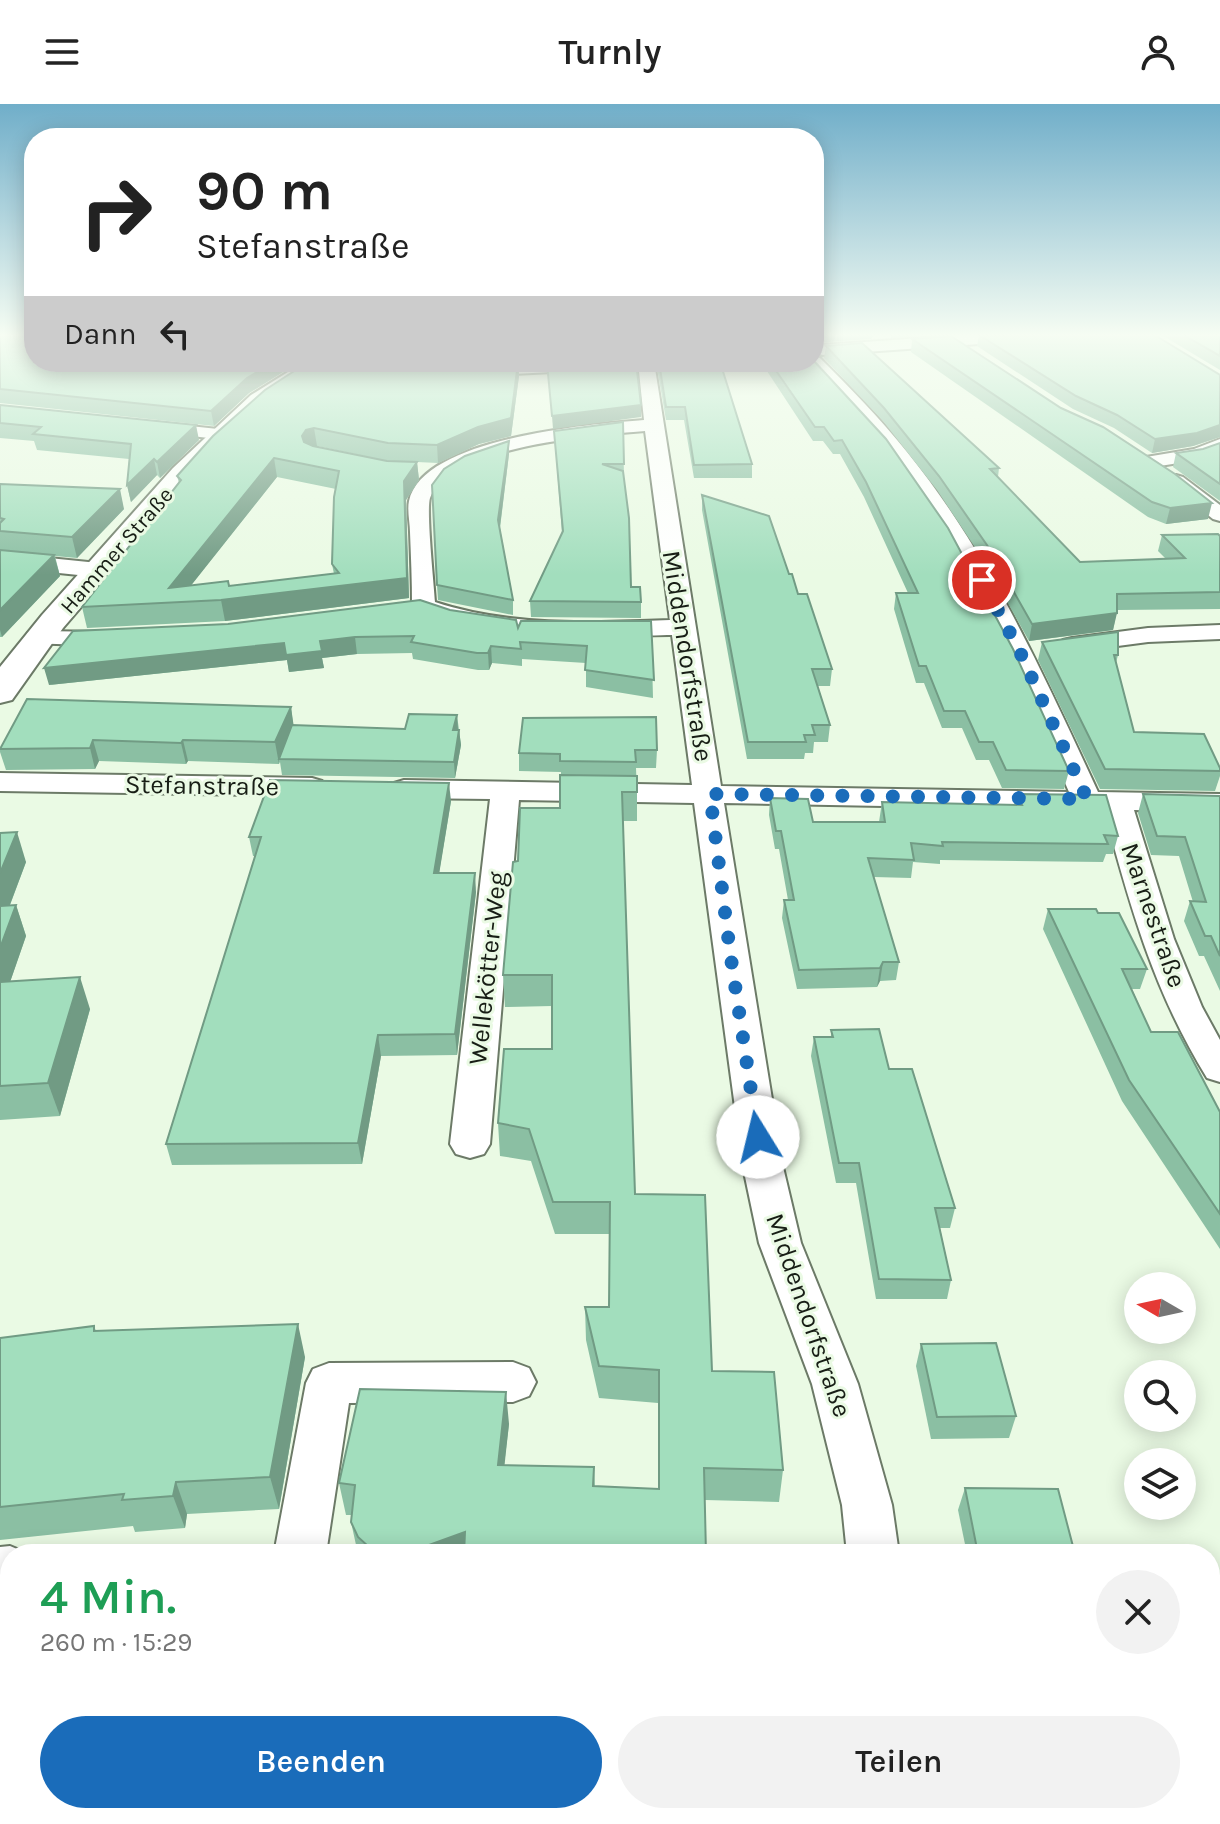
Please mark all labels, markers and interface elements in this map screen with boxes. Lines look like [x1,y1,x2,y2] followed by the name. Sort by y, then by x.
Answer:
[40,30,84,74] icon: menu
[1136,30,1180,74] icon: person
[559,31,661,73] text: Turnly
[196,158,333,223] text: 90 m
[64,160,168,264] icon: right
[196,225,410,267] text: Stefanstraße
[153,312,197,356] icon: left
[64,316,137,352] text: Dann
[55,482,179,619] street label: Hammer Straße
[948,546,1016,614] pin
[656,548,720,764] street label: Middendorfstraße
[960,558,1004,602] icon: arrive
[125,769,279,802] street label: Stefanstraße
[1114,839,1193,992] street label: Marnestraße
[462,869,513,1066] street label: Wellekötter-Weg
[716,1095,800,1179] position arrow
[759,1209,858,1421] street label: Middendorfstraße
[1124,1272,1196,1344] north arrow
[1124,1272,1196,1520] map controls
[1124,1360,1196,1432] button: search
[1124,1448,1196,1520] button: layers
[40,1569,176,1625] text: 4 Min.
[1096,1570,1180,1654] button: close
[40,1627,192,1658] text: 260 m · 15:29
[40,1716,602,1808] button: Beenden
[618,1716,1180,1808] button: Teilen

